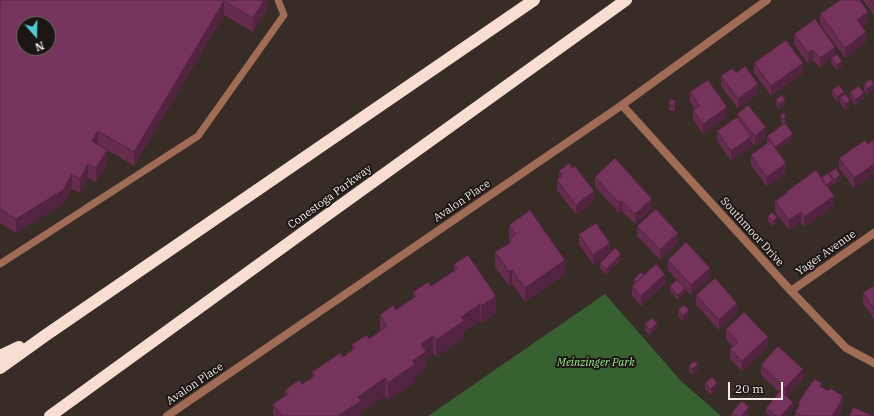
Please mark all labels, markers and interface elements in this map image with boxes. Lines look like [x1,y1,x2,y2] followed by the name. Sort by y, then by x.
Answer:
[16,16,56,56] north arrow
[33,38,46,54] text: N
[286,162,374,232] street label: Conestoga Parkway
[431,177,493,225] street label: Avalon Place
[718,195,786,269] street label: Southmoor Drive
[794,228,858,278] street label: Yager Avenue
[557,356,635,370] park label: Meinzinger Park
[164,360,226,408] street label: Avalon Place
[730,374,785,400] scale bar
[735,381,764,396] text: 20 m

